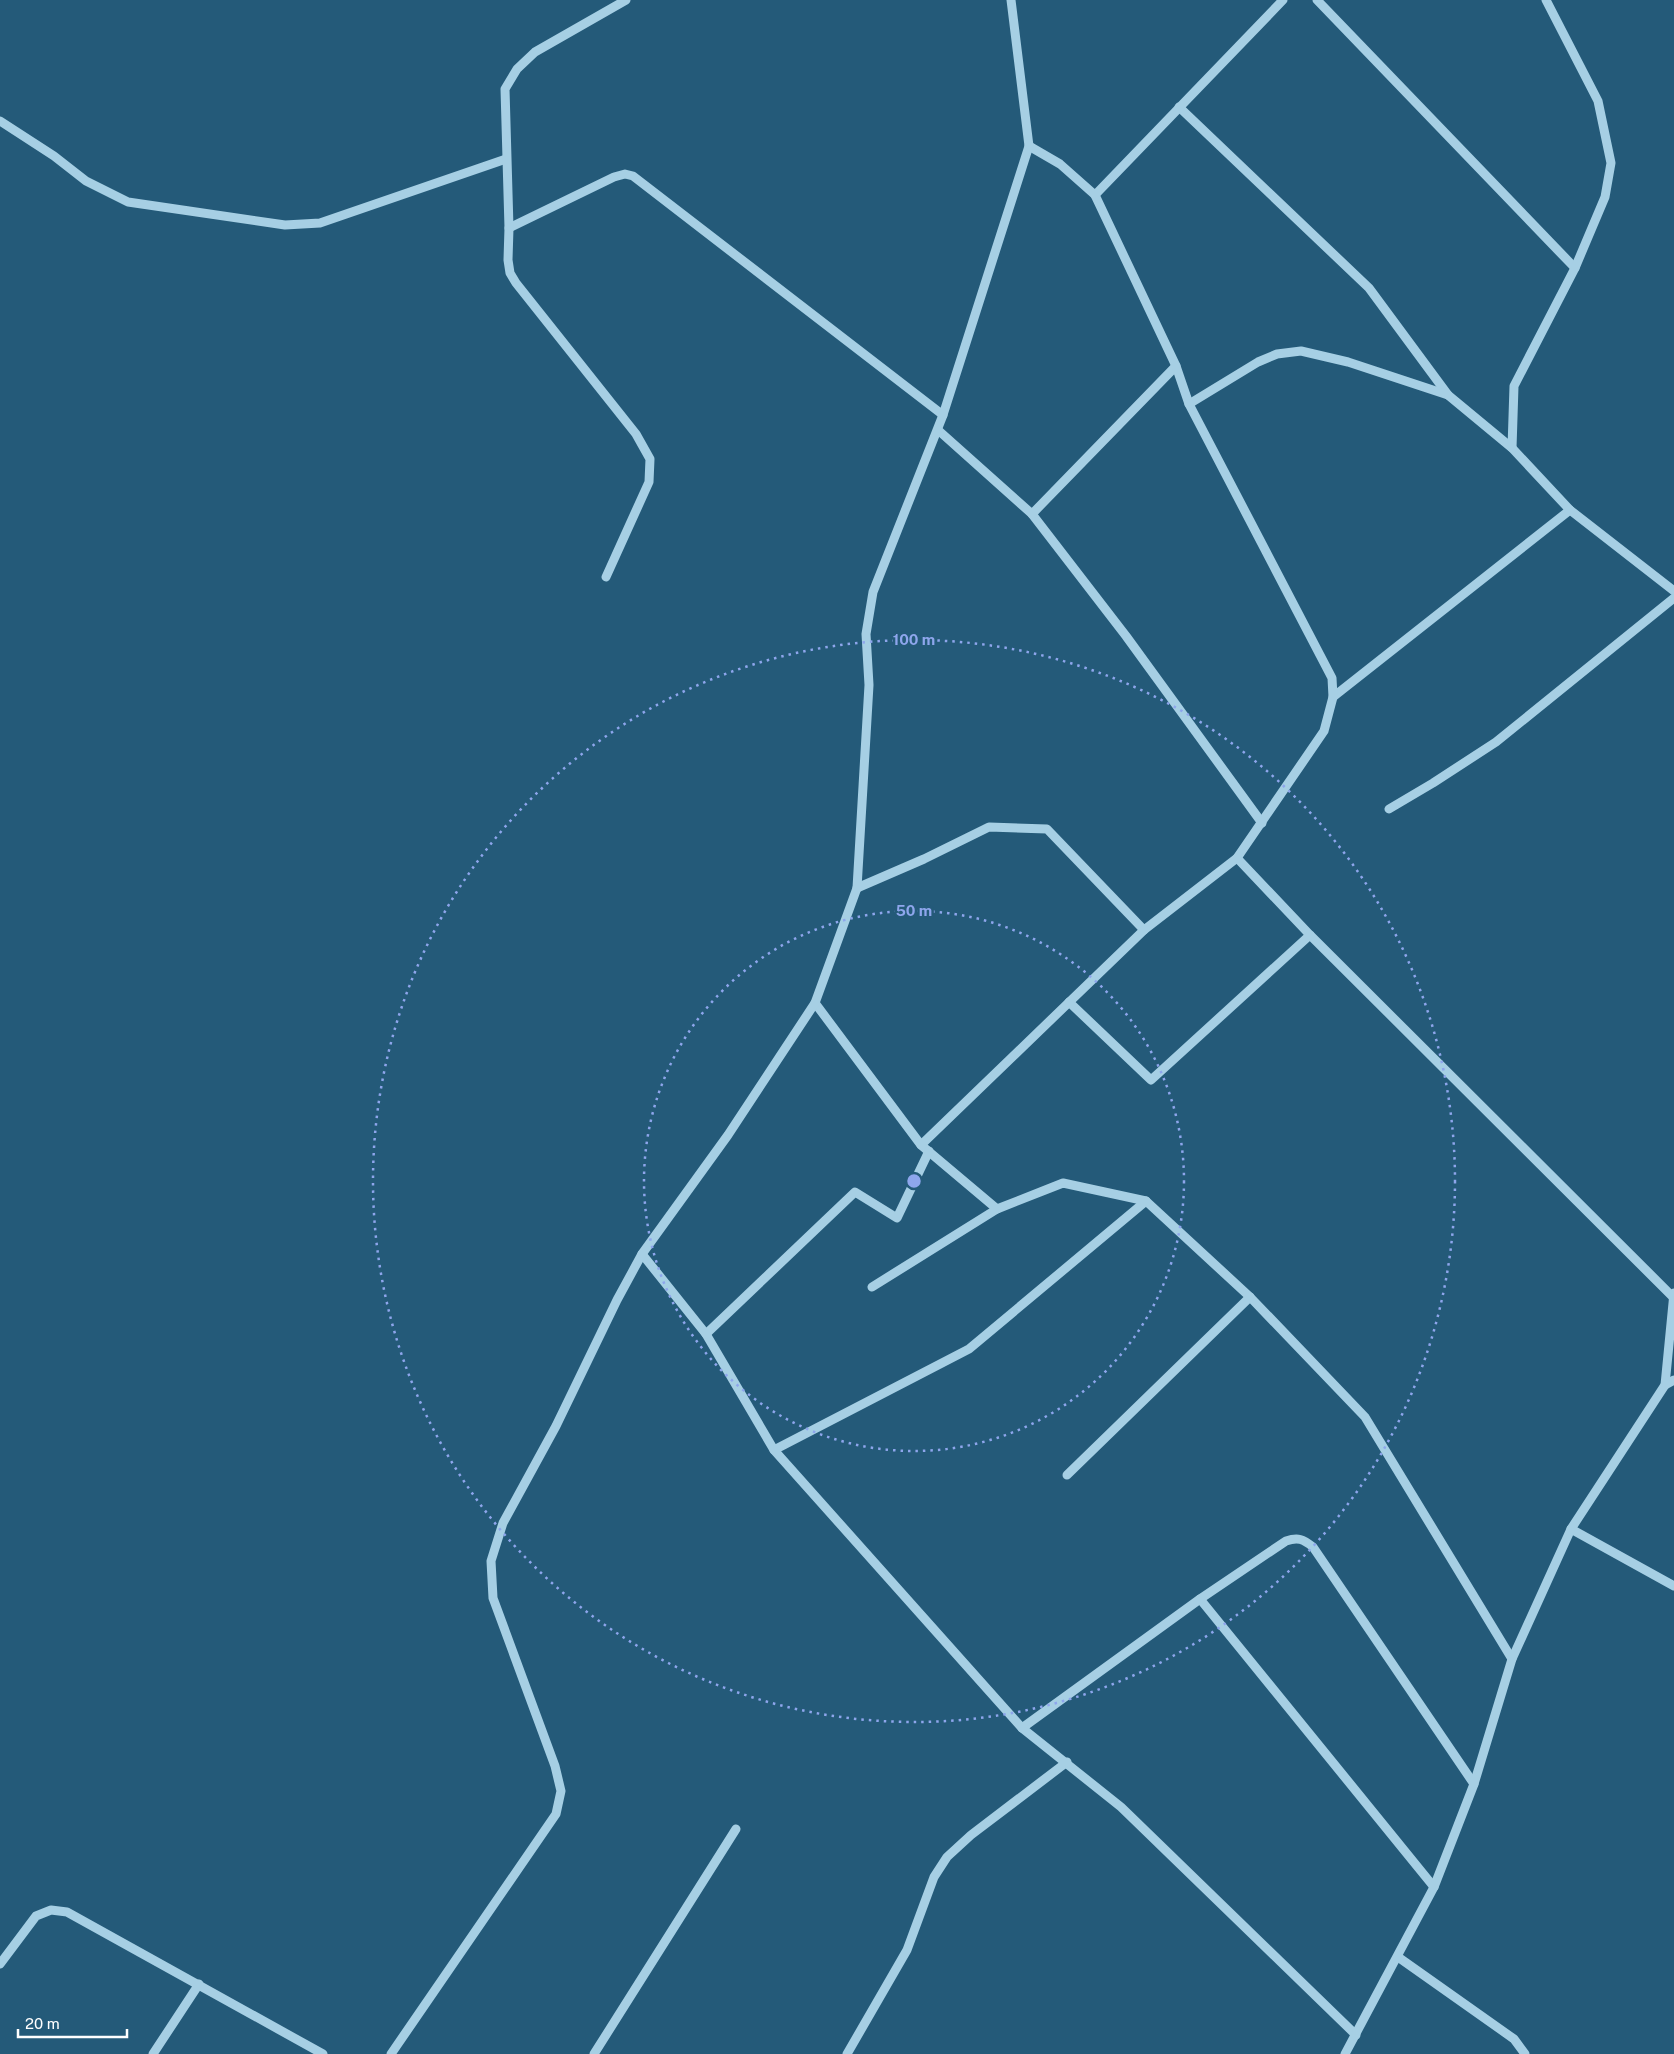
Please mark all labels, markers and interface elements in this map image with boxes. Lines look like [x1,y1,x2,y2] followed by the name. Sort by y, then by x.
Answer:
[893,631,935,648] text: 100 m
[896,902,932,919] text: 50 m
[905,1172,923,1190] centre of rings
[18,2006,126,2038] scale bar
[25,2015,60,2032] text: 20 m

